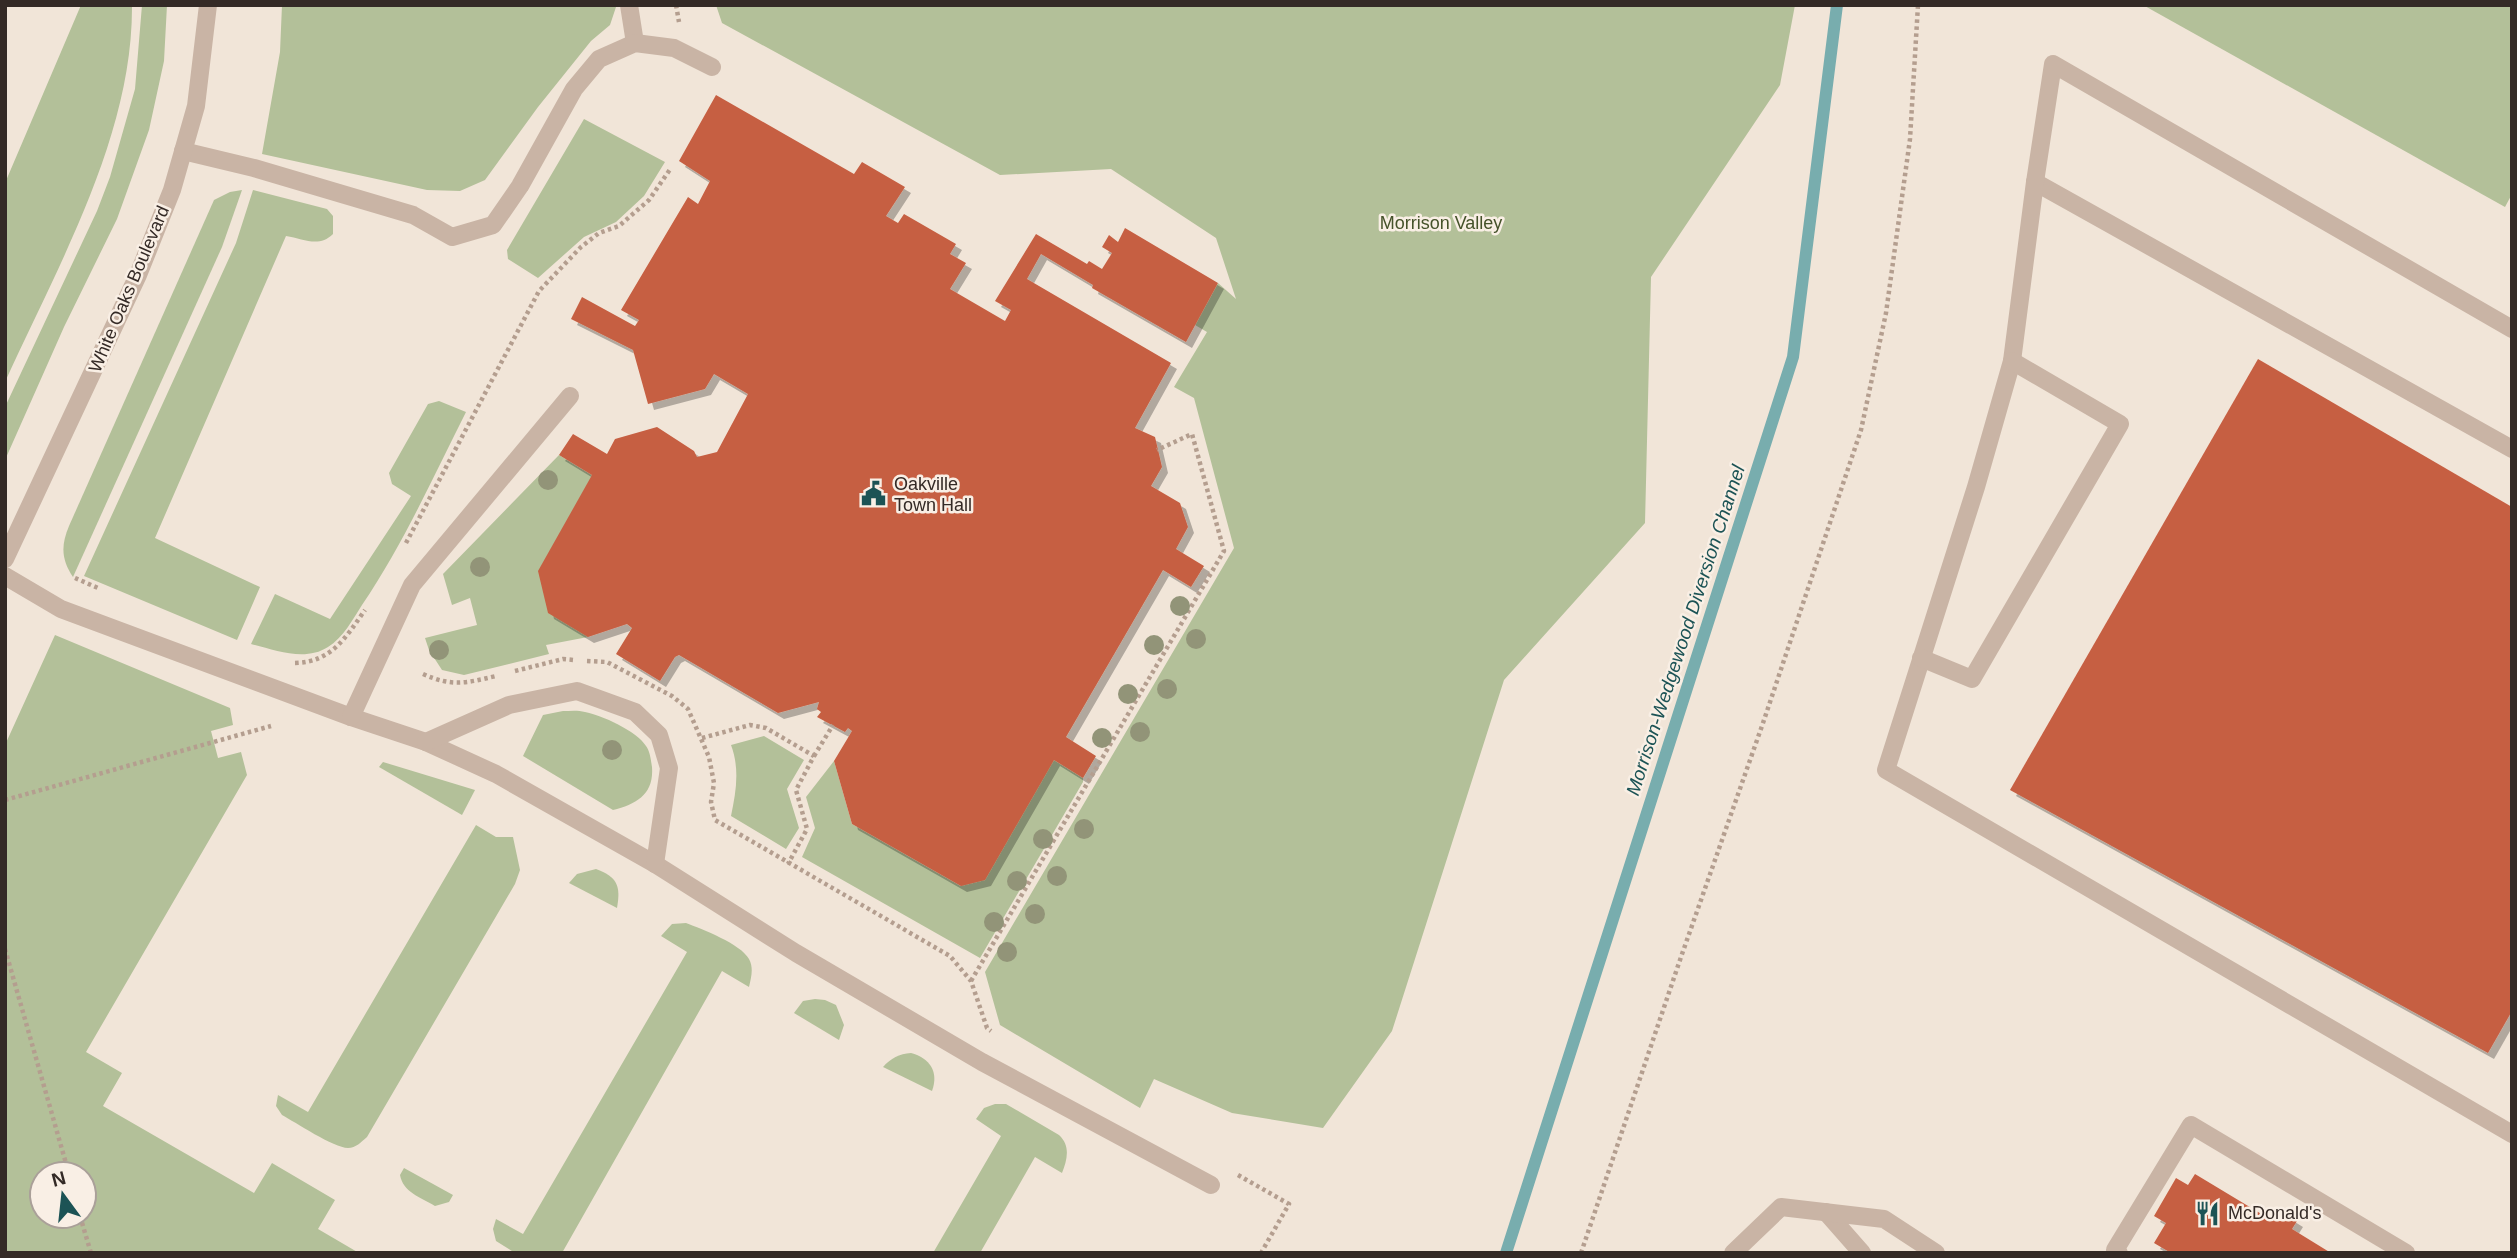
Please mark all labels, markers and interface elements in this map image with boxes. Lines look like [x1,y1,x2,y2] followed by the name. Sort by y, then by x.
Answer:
[85,203,173,375] street label: White Oaks Boulevard
[1380,213,1502,233] park label: Morrison Valley
[1622,462,1749,798] water label: Morrison-Wedgewood Diversion Channel
[894,474,972,515] place label: Oakville Town Hall
[860,480,888,508] public building icon: Oakville Town Hall
[28,1160,98,1230] north arrow
[49,1167,68,1191] text: N
[2194,1199,2222,1227] restaurant icon: McDonald's
[2228,1203,2321,1223] place label: McDonald's

